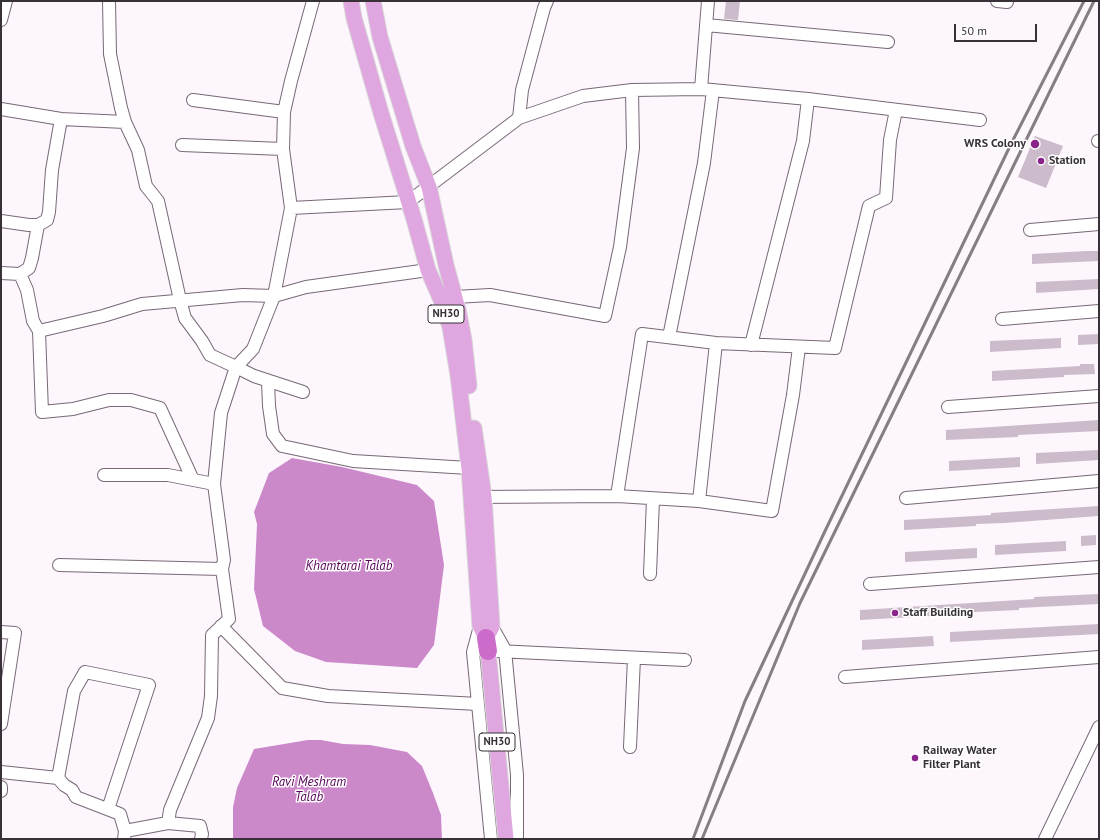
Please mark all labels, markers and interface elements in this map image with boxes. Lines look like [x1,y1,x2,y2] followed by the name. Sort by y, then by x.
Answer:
[956,16,1039,42] scale bar
[961,23,987,38] text: 50 m
[964,137,1026,151] place label: WRS Colony
[1029,138,1041,150] marker: WRS Colony
[1049,154,1086,168] place label: Station
[1036,156,1046,166] marker: Station
[428,305,464,323] road number: NH30
[306,558,392,574] water label: Khamtarai Talab
[903,606,973,620] place label: Staff Building
[890,608,900,618] marker: Staff Building
[479,733,515,751] road number: NH30
[923,744,996,772] place label: Railway Water Filter Plant
[910,753,920,763] marker: Railway Water Filter Plant
[272,774,346,805] water label: Ravi Meshram Talab

